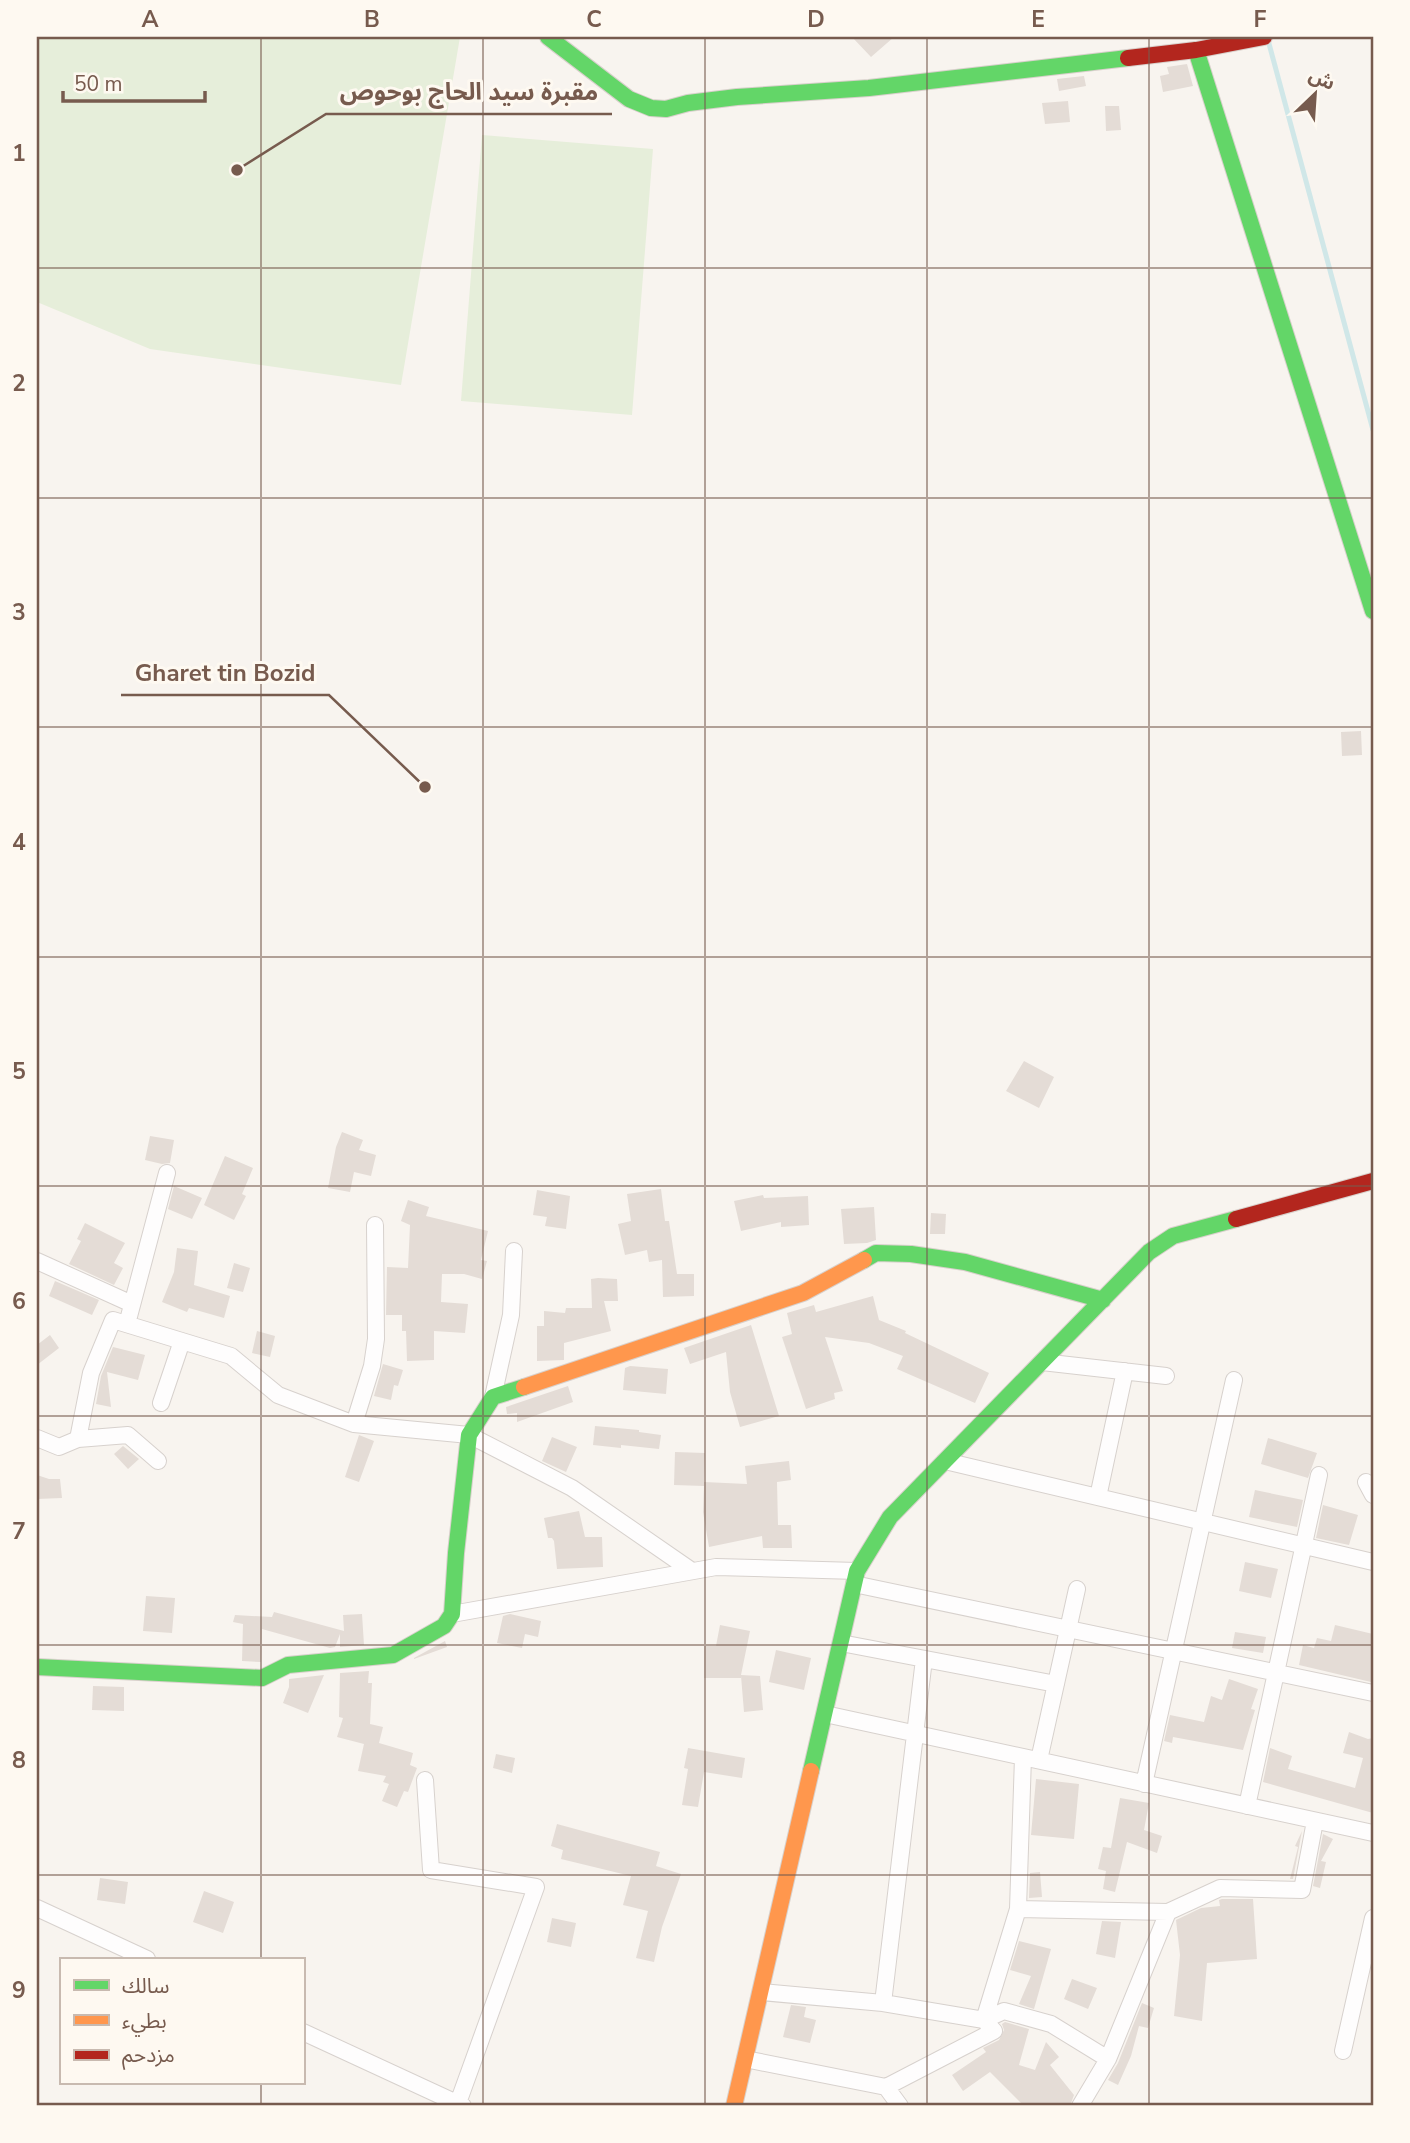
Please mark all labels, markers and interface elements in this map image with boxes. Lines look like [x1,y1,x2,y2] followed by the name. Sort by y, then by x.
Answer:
[141,4,159,35] text: A
[364,4,380,35] text: B
[586,4,602,35] text: C
[807,4,825,35] text: D
[1031,4,1045,35] text: E
[1254,4,1267,35] text: F
[63,60,205,104] scale bar
[1280,60,1350,130] north arrow
[1304,62,1339,97] text: ش
[326,69,612,114] callout: مقبرة سيد الحاج بوحوص
[74,70,123,98] text: 50 m
[340,76,598,109] text: مقبرة سيد الحاج بوحوص
[12,138,26,169] text: 1
[12,368,26,399] text: 2
[12,597,26,628] text: 3
[121,650,329,695] callout: Gharet tin Bozid
[135,657,315,689] text: Gharet tin Bozid
[12,827,26,858] text: 4
[12,1056,26,1087] text: 5
[12,1286,26,1317] text: 6
[12,1516,26,1547] text: 7
[12,1745,26,1776] text: 8
[60,1958,304,2084] legend
[122,1972,169,2000] text: سالك
[12,1975,26,2006] text: 9
[122,2007,167,2037] text: بطيء
[122,2041,175,2070] text: مزدحم

